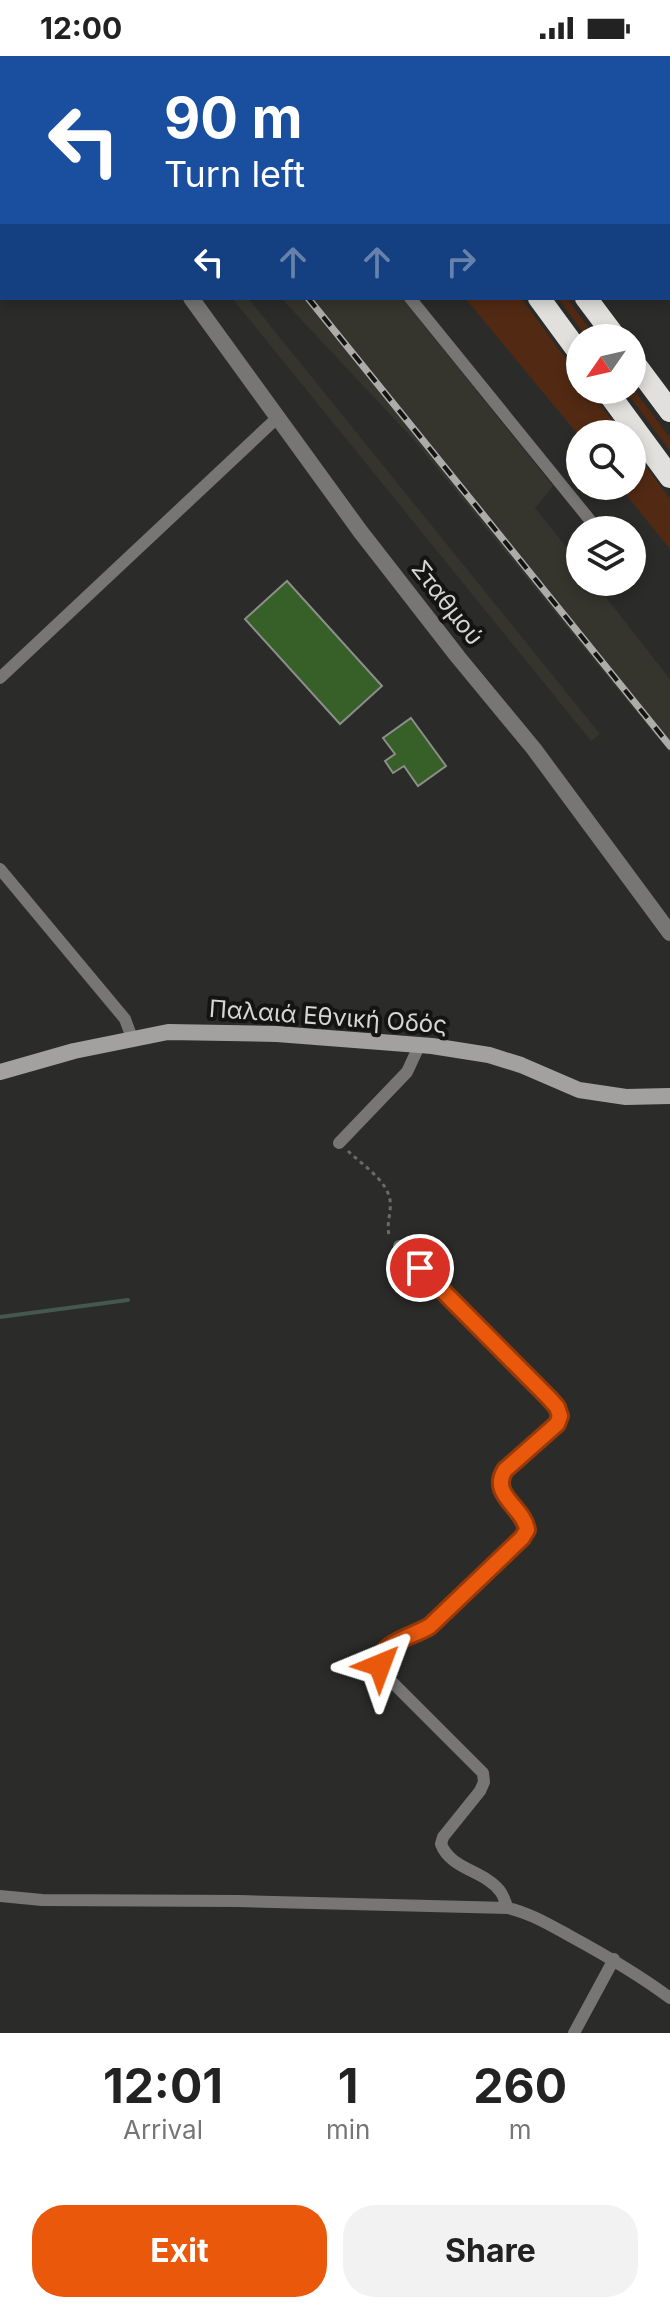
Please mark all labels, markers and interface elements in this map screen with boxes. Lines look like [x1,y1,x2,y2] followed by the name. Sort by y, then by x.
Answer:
[40,10,122,46] text: 12:00
[164,84,303,152] text: 90 m
[32,88,136,192] icon: left
[164,152,305,196] text: Turn left
[187,240,231,284] icon: left
[271,240,315,284] icon: ahead
[355,240,399,284] icon: ahead
[439,240,483,284] icon: right
[566,324,646,404] north arrow
[566,324,646,596] map controls
[566,420,646,500] button: search
[566,516,646,596] button: layers
[405,555,489,651] street label: Σταθμού
[208,994,448,1039] street label: Παλαιά Εθνική Οδός
[386,1234,454,1302] pin
[398,1246,442,1290] icon: arrive
[338,1623,422,1707] position arrow
[103,2056,223,2115] text: 12:01
[338,2056,358,2115] text: 1
[473,2056,567,2115] text: 260
[123,2114,203,2145] text: Arrival
[326,2114,370,2145] text: min
[509,2114,532,2145] text: m
[32,2205,327,2297] button: Exit
[343,2205,638,2297] button: Share

